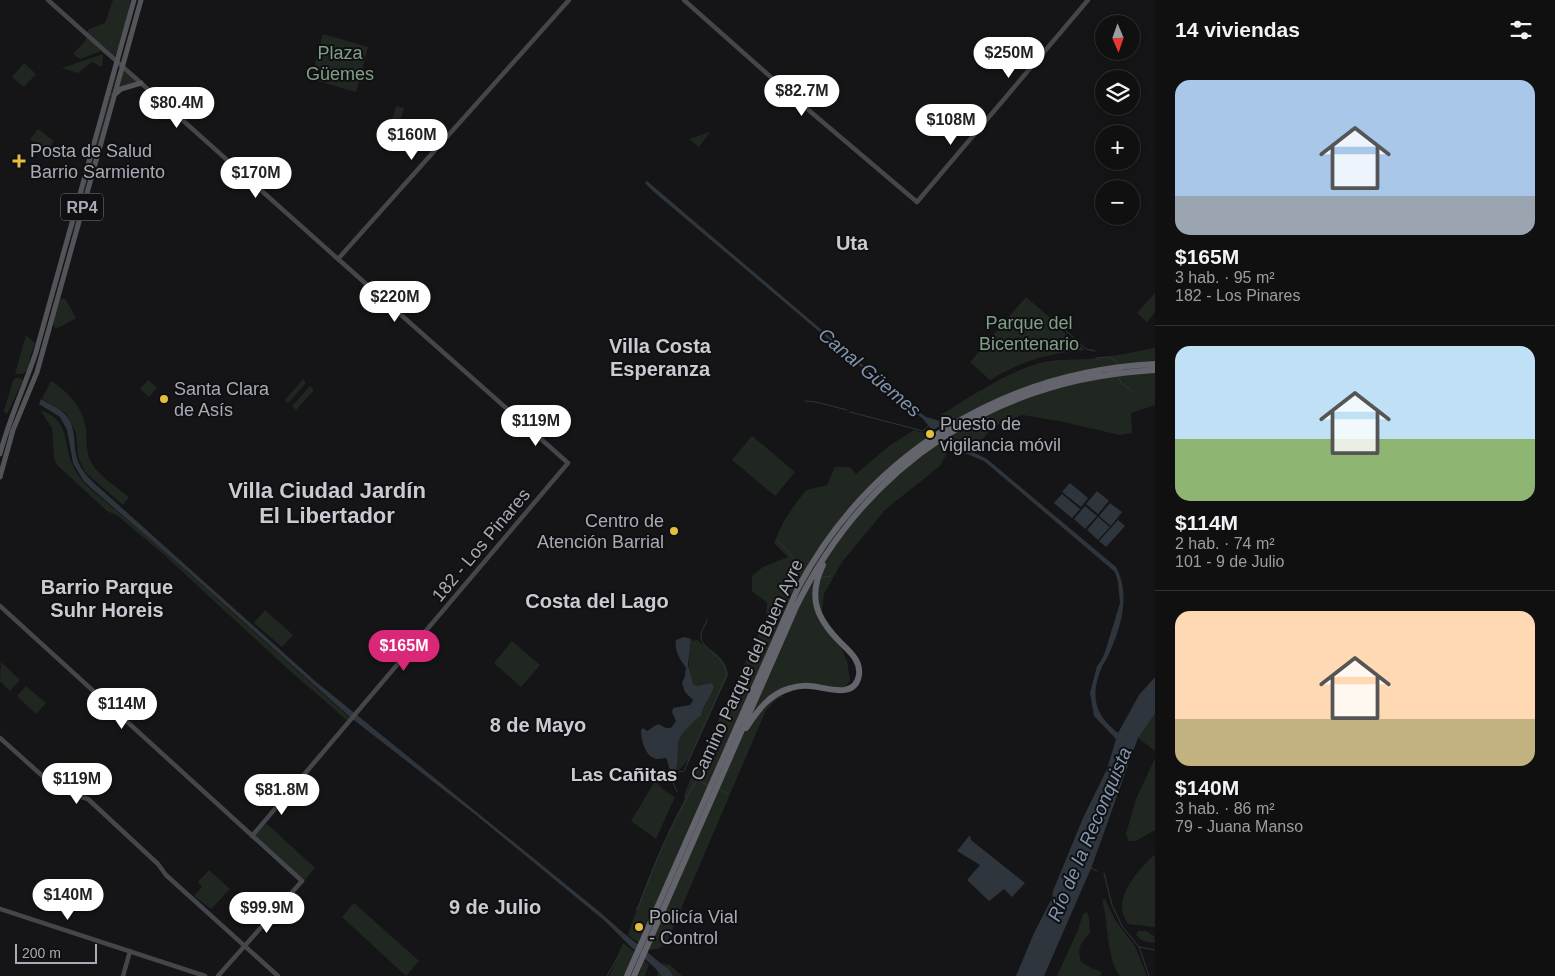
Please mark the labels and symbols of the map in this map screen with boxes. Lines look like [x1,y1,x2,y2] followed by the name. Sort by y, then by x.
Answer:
[1095,15,1140,60] north arrow
[974,36,1044,79] pin: $250M
[306,43,374,84] park label: Plaza Güemes
[761,74,843,117] pin: $82.7M
[136,86,218,129] pin: $80.4M
[916,104,986,146] pin: $108M
[377,119,447,161] pin: $160M
[30,141,165,182] place label: Posta de Salud Barrio Sarmiento
[12,154,26,168] marker: Posta de Salud Barrio Sarmiento
[221,156,291,199] pin: $170M
[61,193,103,220] road number: RP4
[836,232,869,254] district label: Uta
[360,280,430,323] pin: $220M
[979,313,1079,354] park label: Parque del Bicentenario
[814,324,925,421] water label: Canal Güemes
[609,335,712,380] district label: Villa Costa Esperanza
[174,379,270,420] place label: Santa Clara de Asís
[158,393,170,405] marker: Santa Clara de Asís
[501,404,571,447] pin: $119M
[940,414,1061,455] place label: Puesto de vigilancia móvil
[924,428,936,440] marker: Puesto de vigilancia móvil
[228,478,426,528] district label: Villa Ciudad Jardín El Libertador
[428,485,534,605] street label: 182 - Los Pinares
[537,511,664,552] place label: Centro de Atención Barrial
[668,525,680,537] marker: Centro de Atención Barrial
[687,556,807,784] street label: Camino Parque del Buen Ayre
[41,576,173,621] district label: Barrio Parque Suhr Horeis
[525,590,669,612] district label: Costa del Lago
[369,630,439,672] pin: $165M
[87,688,157,730] pin: $114M
[490,714,586,736] district label: 8 de Mayo
[1043,744,1136,924] water label: Río de la Reconquista
[42,762,112,805] pin: $119M
[571,764,677,785] district label: Las Cañitas
[241,774,323,816] pin: $81.8M
[33,878,103,921] pin: $140M
[226,892,308,934] pin: $99.9M
[449,896,541,918] district label: 9 de Julio
[649,907,738,948] place label: Policía Vial - Control
[633,921,645,933] marker: Policía Vial - Control
[15,941,98,964] scale bar

